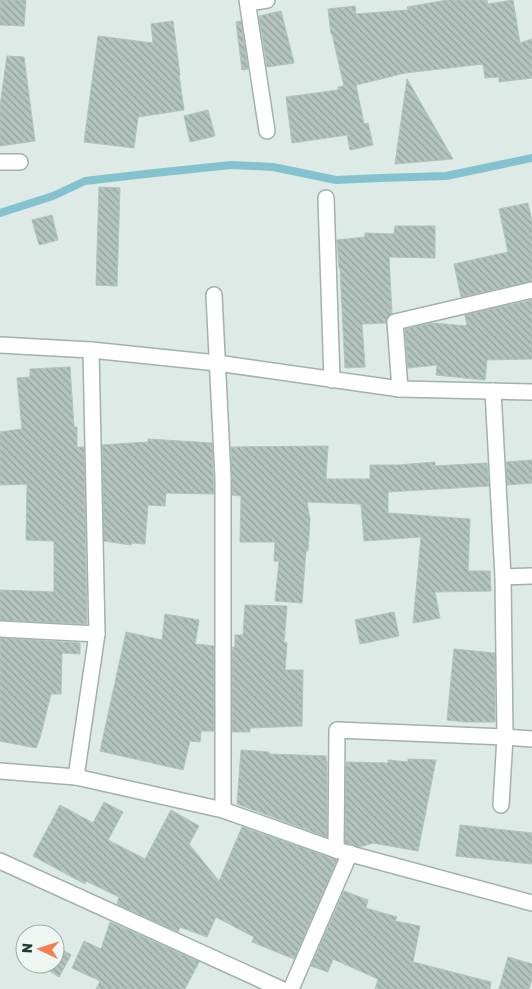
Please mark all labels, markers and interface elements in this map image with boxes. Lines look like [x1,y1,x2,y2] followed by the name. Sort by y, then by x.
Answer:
[15,924,65,974] north arrow
[19,943,36,954] text: N

